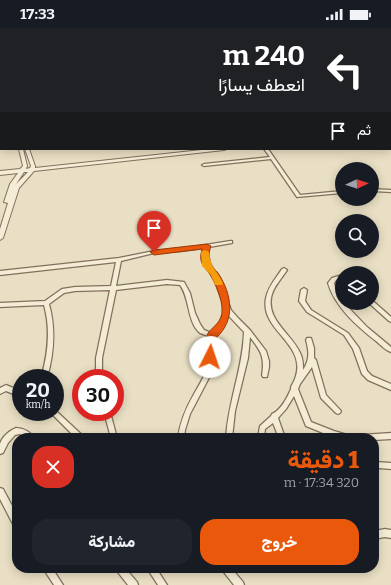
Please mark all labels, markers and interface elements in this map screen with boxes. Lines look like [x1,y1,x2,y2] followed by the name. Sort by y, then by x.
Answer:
[20,5,55,23] text: 17:33
[223,39,305,72] text: 240 m
[319,44,371,96] icon: left
[218,74,305,96] text: انعطف يسارًا
[327,120,349,142] icon: arrive
[357,121,371,139] text: ثم
[335,162,379,206] north arrow
[335,162,379,310] map controls
[137,211,171,252] pin
[335,214,379,258] button: search
[143,217,165,239] icon: arrive
[335,266,379,310] button: layers
[189,336,231,378] position arrow
[72,369,124,421] speed limit sign: 30
[26,378,50,402] text: 20
[26,399,50,411] text: km/h
[32,446,74,488] button: close
[287,446,359,474] text: 1 دقيقة
[284,475,359,490] text: 320 m · 17:34
[32,519,192,565] button: مشاركة
[200,519,359,565] button: خروج

